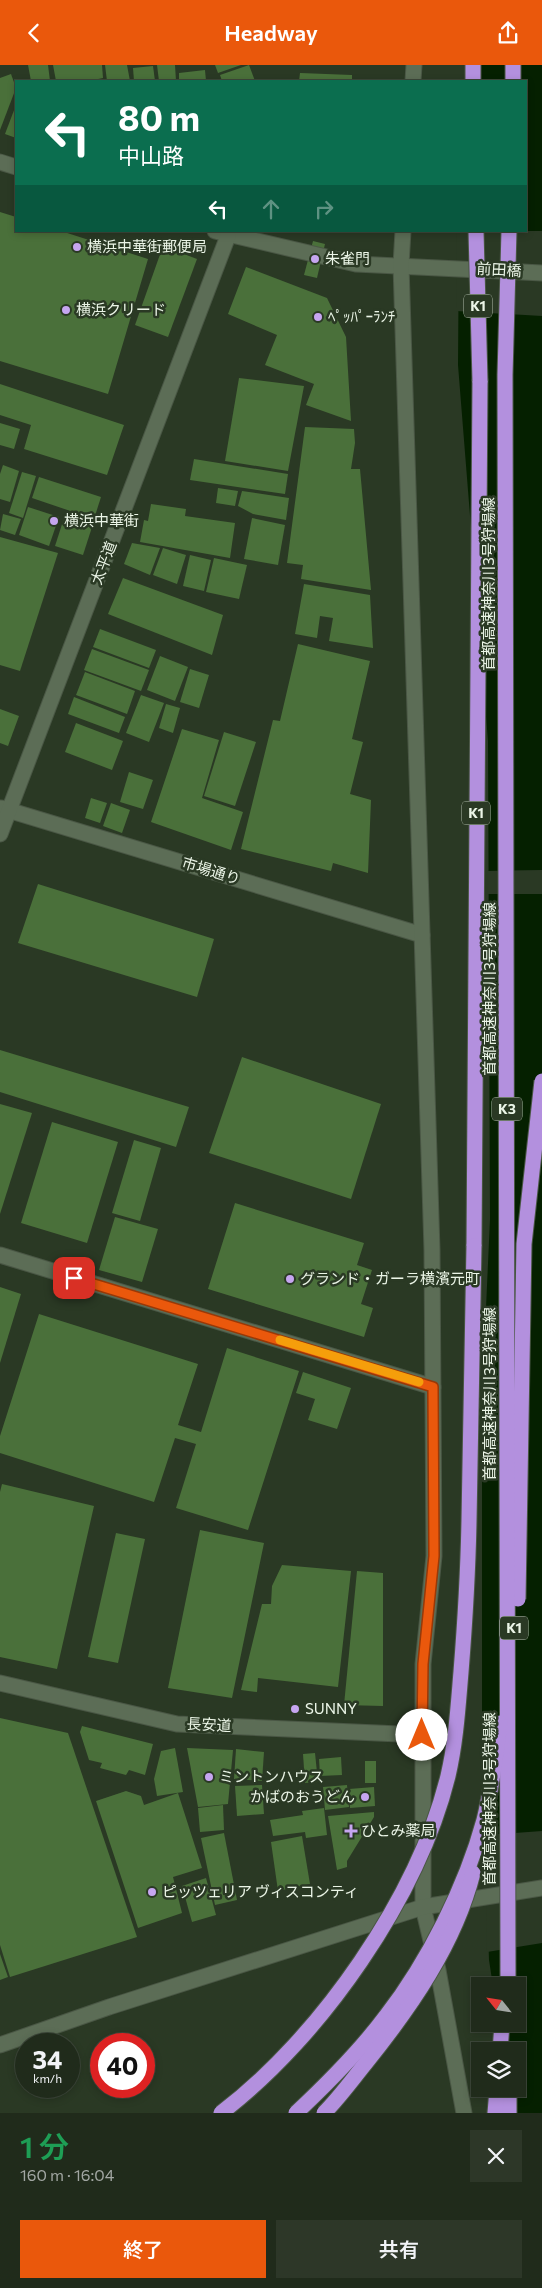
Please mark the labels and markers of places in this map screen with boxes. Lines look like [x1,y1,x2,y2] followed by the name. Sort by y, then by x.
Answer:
[87,237,207,255] place label: 横浜中華街郵便局
[71,241,83,253] marker: 横浜中華街郵便局
[325,249,370,267] place label: 朱雀門
[309,253,321,265] marker: 朱雀門
[76,300,166,318] place label: 横浜クリード
[60,304,72,316] marker: 横浜クリード
[328,307,396,325] place label: ﾍﾟｯﾊﾟｰﾗﾝﾁ
[312,311,324,323] marker: ﾍﾟｯﾊﾟｰﾗﾝﾁ
[64,511,139,529] place label: 横浜中華街
[48,515,60,527] marker: 横浜中華街
[53,1257,95,1299] pin
[300,1269,480,1287] place label: グランド・ガーラ横濱元町
[284,1273,296,1285] marker: グランド・ガーラ横濱元町
[305,1699,357,1717] place label: SUNNY
[289,1703,301,1715] marker: SUNNY
[219,1767,324,1785] place label: ミントンハウス
[203,1771,215,1783] marker: ミントンハウス
[250,1787,355,1805] place label: かばのおうどん
[359,1791,371,1803] marker: かばのおうどん
[361,1821,436,1839] place label: ひとみ薬局
[345,1825,357,1837] marker: ひとみ薬局
[162,1882,359,1900] place label: ピッツェリア ヴィスコンティ
[146,1886,158,1898] marker: ピッツェリア ヴィスコンティ

